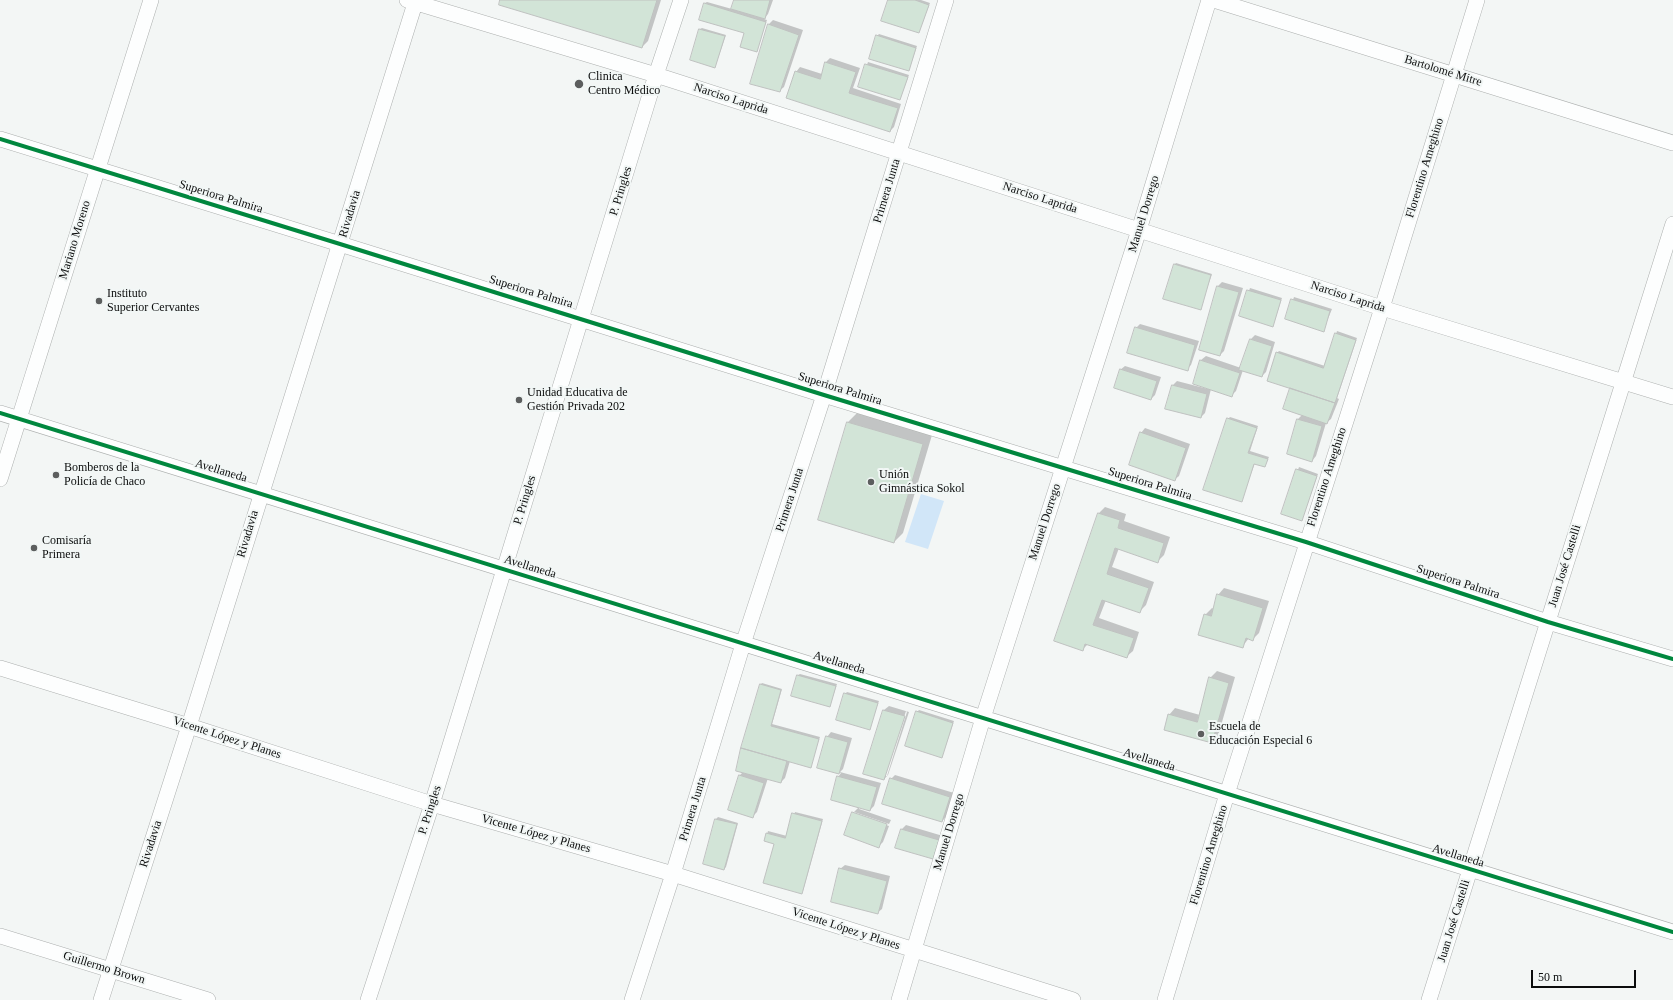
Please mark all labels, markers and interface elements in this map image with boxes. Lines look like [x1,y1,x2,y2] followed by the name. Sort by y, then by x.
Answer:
[1402,52,1484,90] street label: Bartolomé Mitre
[588,70,660,98] place label: Clinica Centro Médico
[573,78,585,90] marker: Clinica Centro Médico
[692,80,770,118] street label: Narciso Laprida
[1403,116,1447,220] street label: Florentino Ameghino
[870,157,904,225] street label: Primera Junta
[607,165,635,217] street label: P. Pringles
[1125,174,1163,254] street label: Manuel Dorrego
[177,177,265,217] street label: Superiora Palmira
[1001,179,1079,217] street label: Narciso Laprida
[336,189,364,239] street label: Rivadavia
[56,199,94,281] street label: Mariano Moreno
[487,272,575,312] street label: Superiora Palmira
[1309,278,1387,316] street label: Narciso Laprida
[107,287,199,315] place label: Instituto Superior Cervantes
[94,296,104,306] marker: Instituto Superior Cervantes
[796,369,884,409] street label: Superiora Palmira
[527,386,628,414] place label: Unidad Educativa de Gestión Privada 202
[514,395,524,405] marker: Unidad Educativa de Gestión Privada 202
[1304,425,1350,529] street label: Florentino Ameghino
[193,456,249,486] street label: Avellaneda
[64,461,145,489] place label: Bomberos de la Policía de Chaco
[1106,464,1194,504] street label: Superiora Palmira
[773,466,807,534] street label: Primera Junta
[879,468,965,496] place label: Unión Gimnástica Sokol
[51,470,61,480] marker: Bomberos de la Policía de Chaco
[511,474,539,526] street label: P. Pringles
[866,477,876,487] marker: Unión Gimnástica Sokol
[1026,482,1064,562] street label: Manuel Dorrego
[234,509,262,559] street label: Rivadavia
[1546,523,1584,609] street label: Juan José Castelli
[42,534,91,562] place label: Comisaría Primera
[29,543,39,553] marker: Comisaría Primera
[502,552,558,582] street label: Avellaneda
[1414,562,1502,602] street label: Superiora Palmira
[811,648,867,678] street label: Avellaneda
[171,714,283,762] street label: Vicente López y Planes
[1209,720,1312,748] place label: Escuela de Educación Especial 6
[1196,729,1206,739] marker: Escuela de Educación Especial 6
[1121,745,1177,775] street label: Avellaneda
[676,775,710,843] street label: Primera Junta
[415,784,445,836] street label: P. Pringles
[930,792,968,872] street label: Manuel Dorrego
[1187,803,1231,907] street label: Florentino Ameghino
[480,812,592,856] street label: Vicente López y Planes
[137,819,165,869] street label: Rivadavia
[1430,841,1486,871] street label: Avellaneda
[1435,878,1473,964] street label: Juan José Castelli
[790,905,902,953] street label: Vicente López y Planes
[61,949,147,987] street label: Guillermo Brown
[1533,962,1638,988] scale bar
[1538,970,1562,984] text: 50 m

